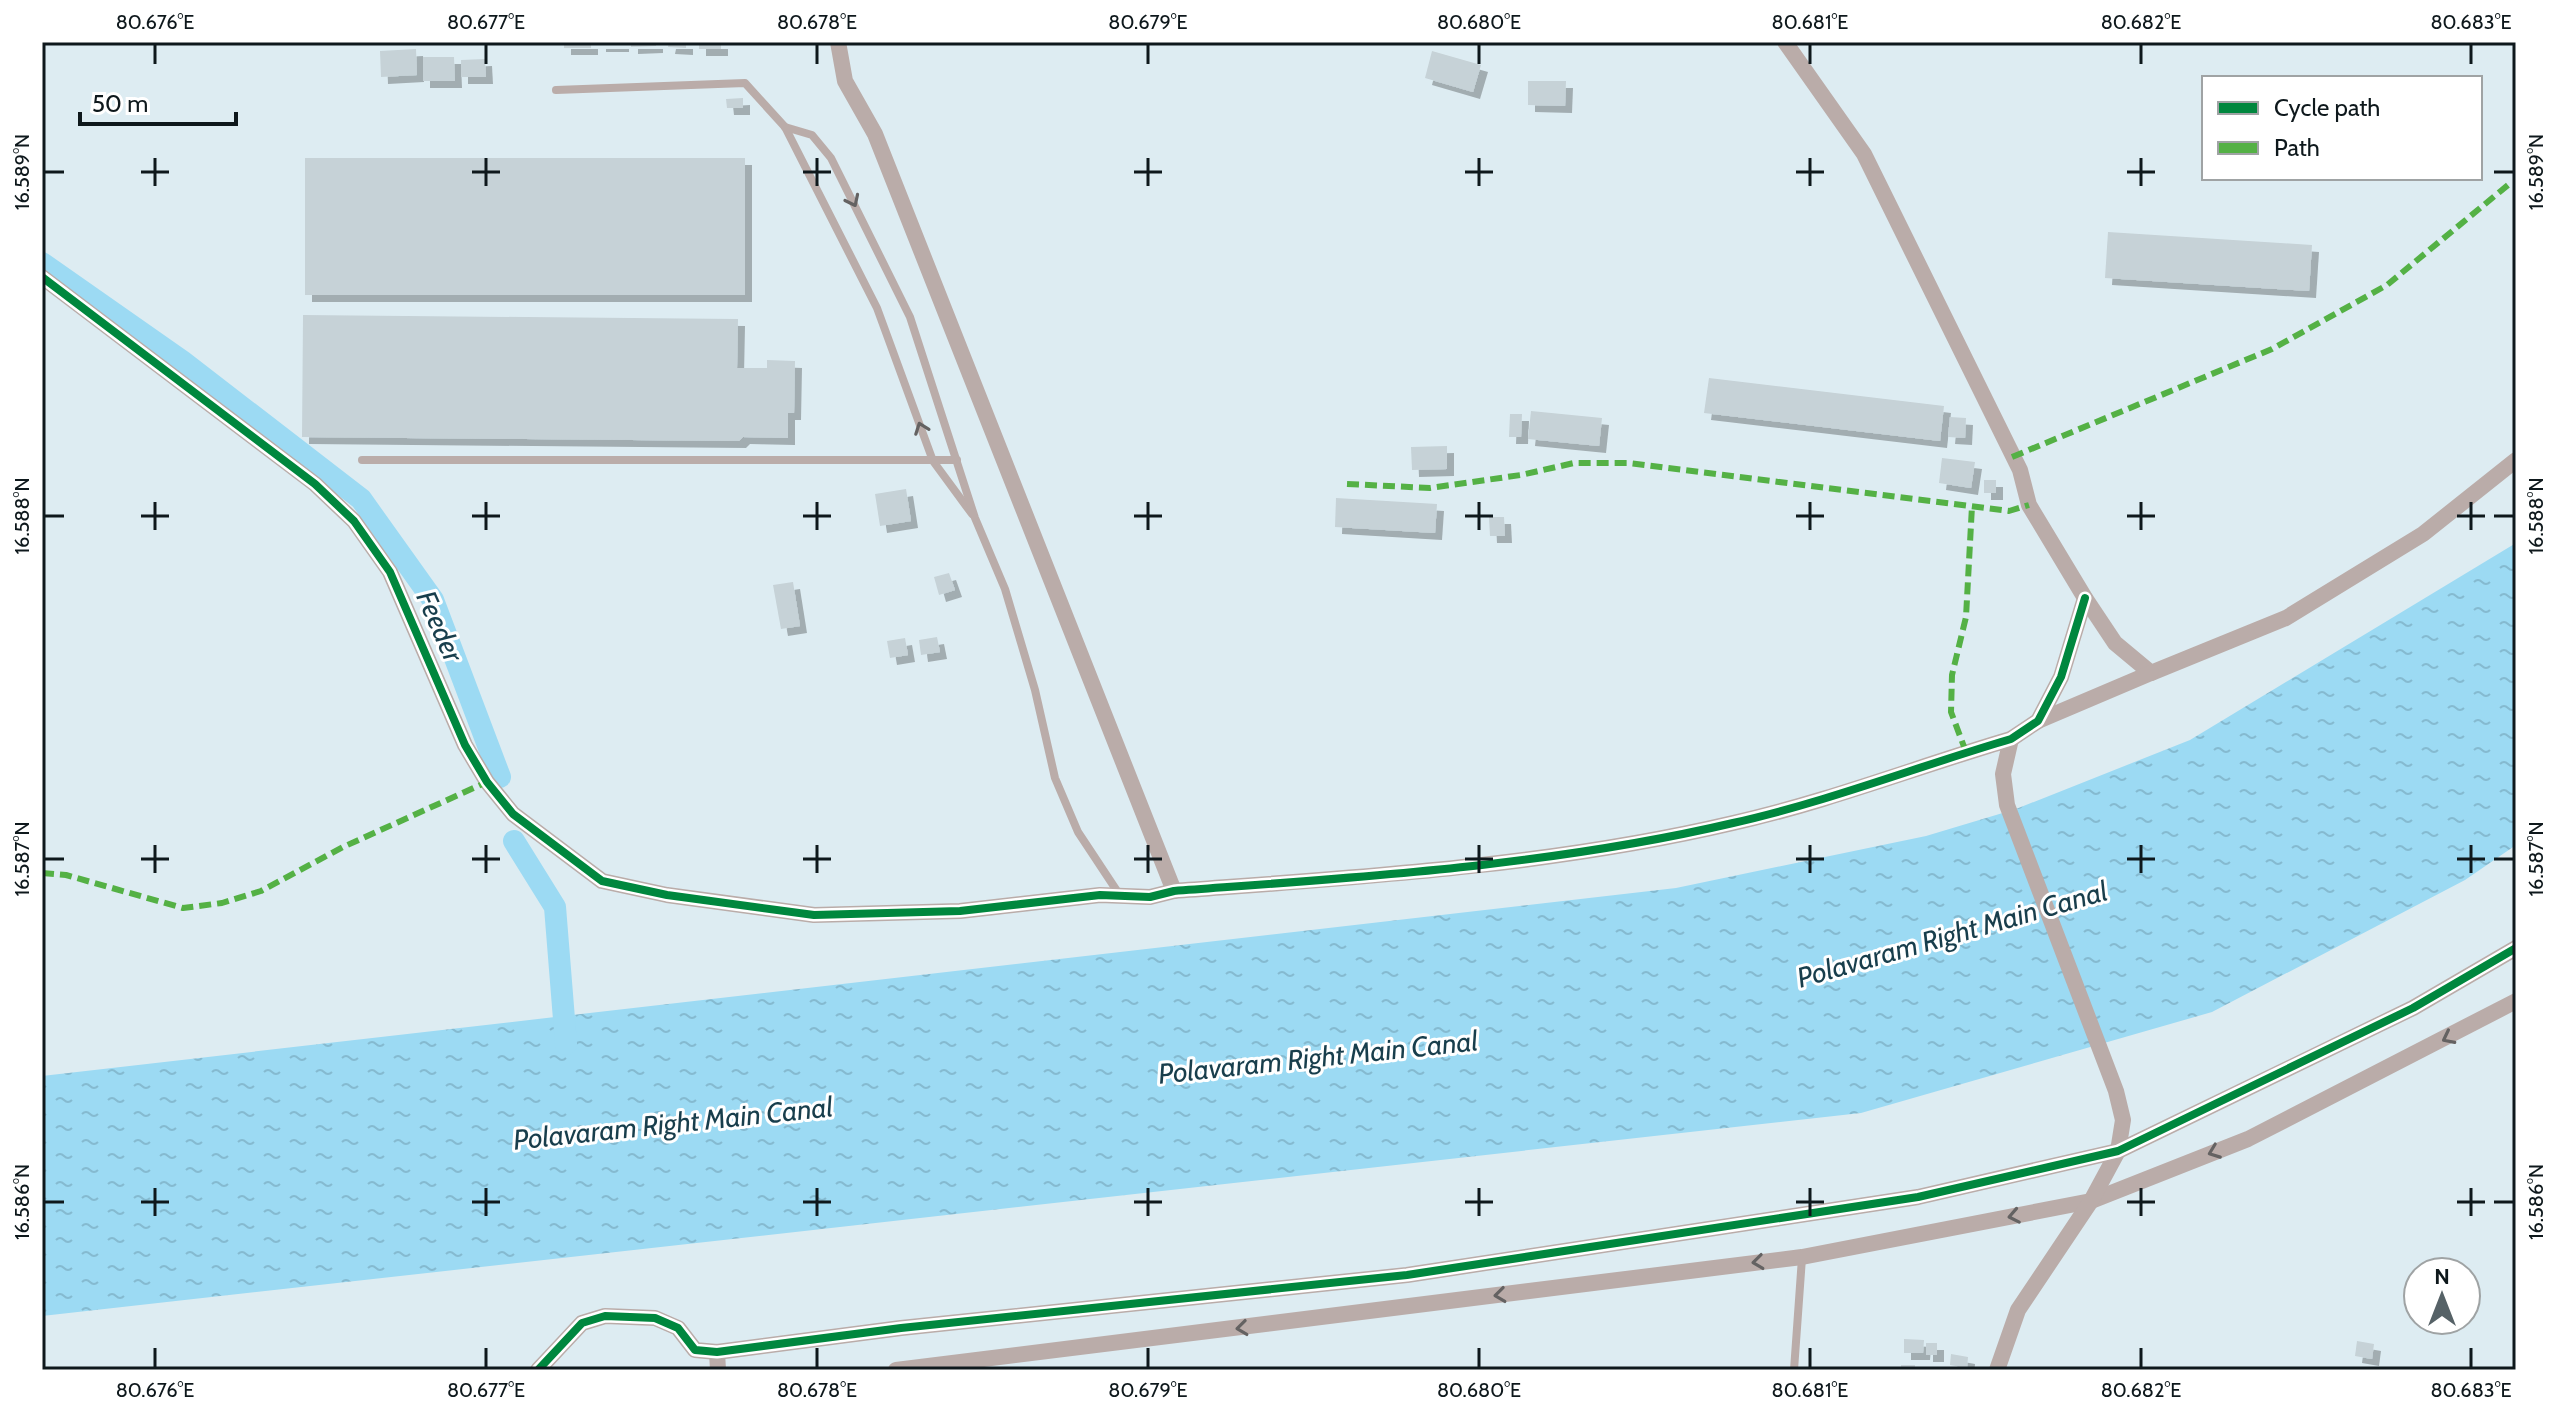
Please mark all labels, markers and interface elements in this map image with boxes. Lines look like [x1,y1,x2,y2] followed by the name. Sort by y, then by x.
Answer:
[116,10,194,34] text: 80.676°E
[447,10,525,34] text: 80.677°E
[777,10,857,34] text: 80.678°E
[1108,10,1188,34] text: 80.679°E
[1437,10,1521,34] text: 80.680°E
[1772,10,1848,34] text: 80.681°E
[2101,10,2181,34] text: 80.682°E
[2430,10,2512,34] text: 80.683°E
[80,76,236,126] scale bar
[2202,76,2482,180] legend
[92,89,148,118] text: 50 m
[2274,93,2380,122] text: Cycle path
[2274,133,2320,162] text: Path
[10,134,34,210] text: 16.589°N
[2524,134,2548,210] text: 16.589°N
[843,192,858,207] one-way arrow
[914,422,931,436] one-way arrow
[10,478,34,555] text: 16.588°N
[2524,478,2548,555] text: 16.588°N
[409,585,471,668] water label: Feeder
[10,822,34,896] text: 16.587°N
[2524,822,2548,896] text: 16.587°N
[1793,873,2112,995] water label: Polavaram Right Main Canal
[1156,1023,1480,1091] water label: Polavaram Right Main Canal
[2441,1029,2456,1044] one-way arrow
[511,1089,835,1157] water label: Polavaram Right Main Canal
[2208,1142,2222,1159] one-way arrow
[10,1164,34,1240] text: 16.586°N
[2524,1164,2548,1240] text: 16.586°N
[2007,1206,2021,1223] one-way arrow
[1751,1254,1764,1271] one-way arrow
[2402,1256,2482,1336] north arrow
[2434,1263,2450,1290] text: N
[1493,1286,1507,1303] one-way arrow
[1236,1319,1249,1336] one-way arrow
[116,1378,194,1402] text: 80.676°E
[447,1378,525,1402] text: 80.677°E
[777,1378,857,1402] text: 80.678°E
[1108,1378,1188,1402] text: 80.679°E
[1437,1378,1521,1402] text: 80.680°E
[1772,1378,1848,1402] text: 80.681°E
[2101,1378,2181,1402] text: 80.682°E
[2430,1378,2512,1402] text: 80.683°E

